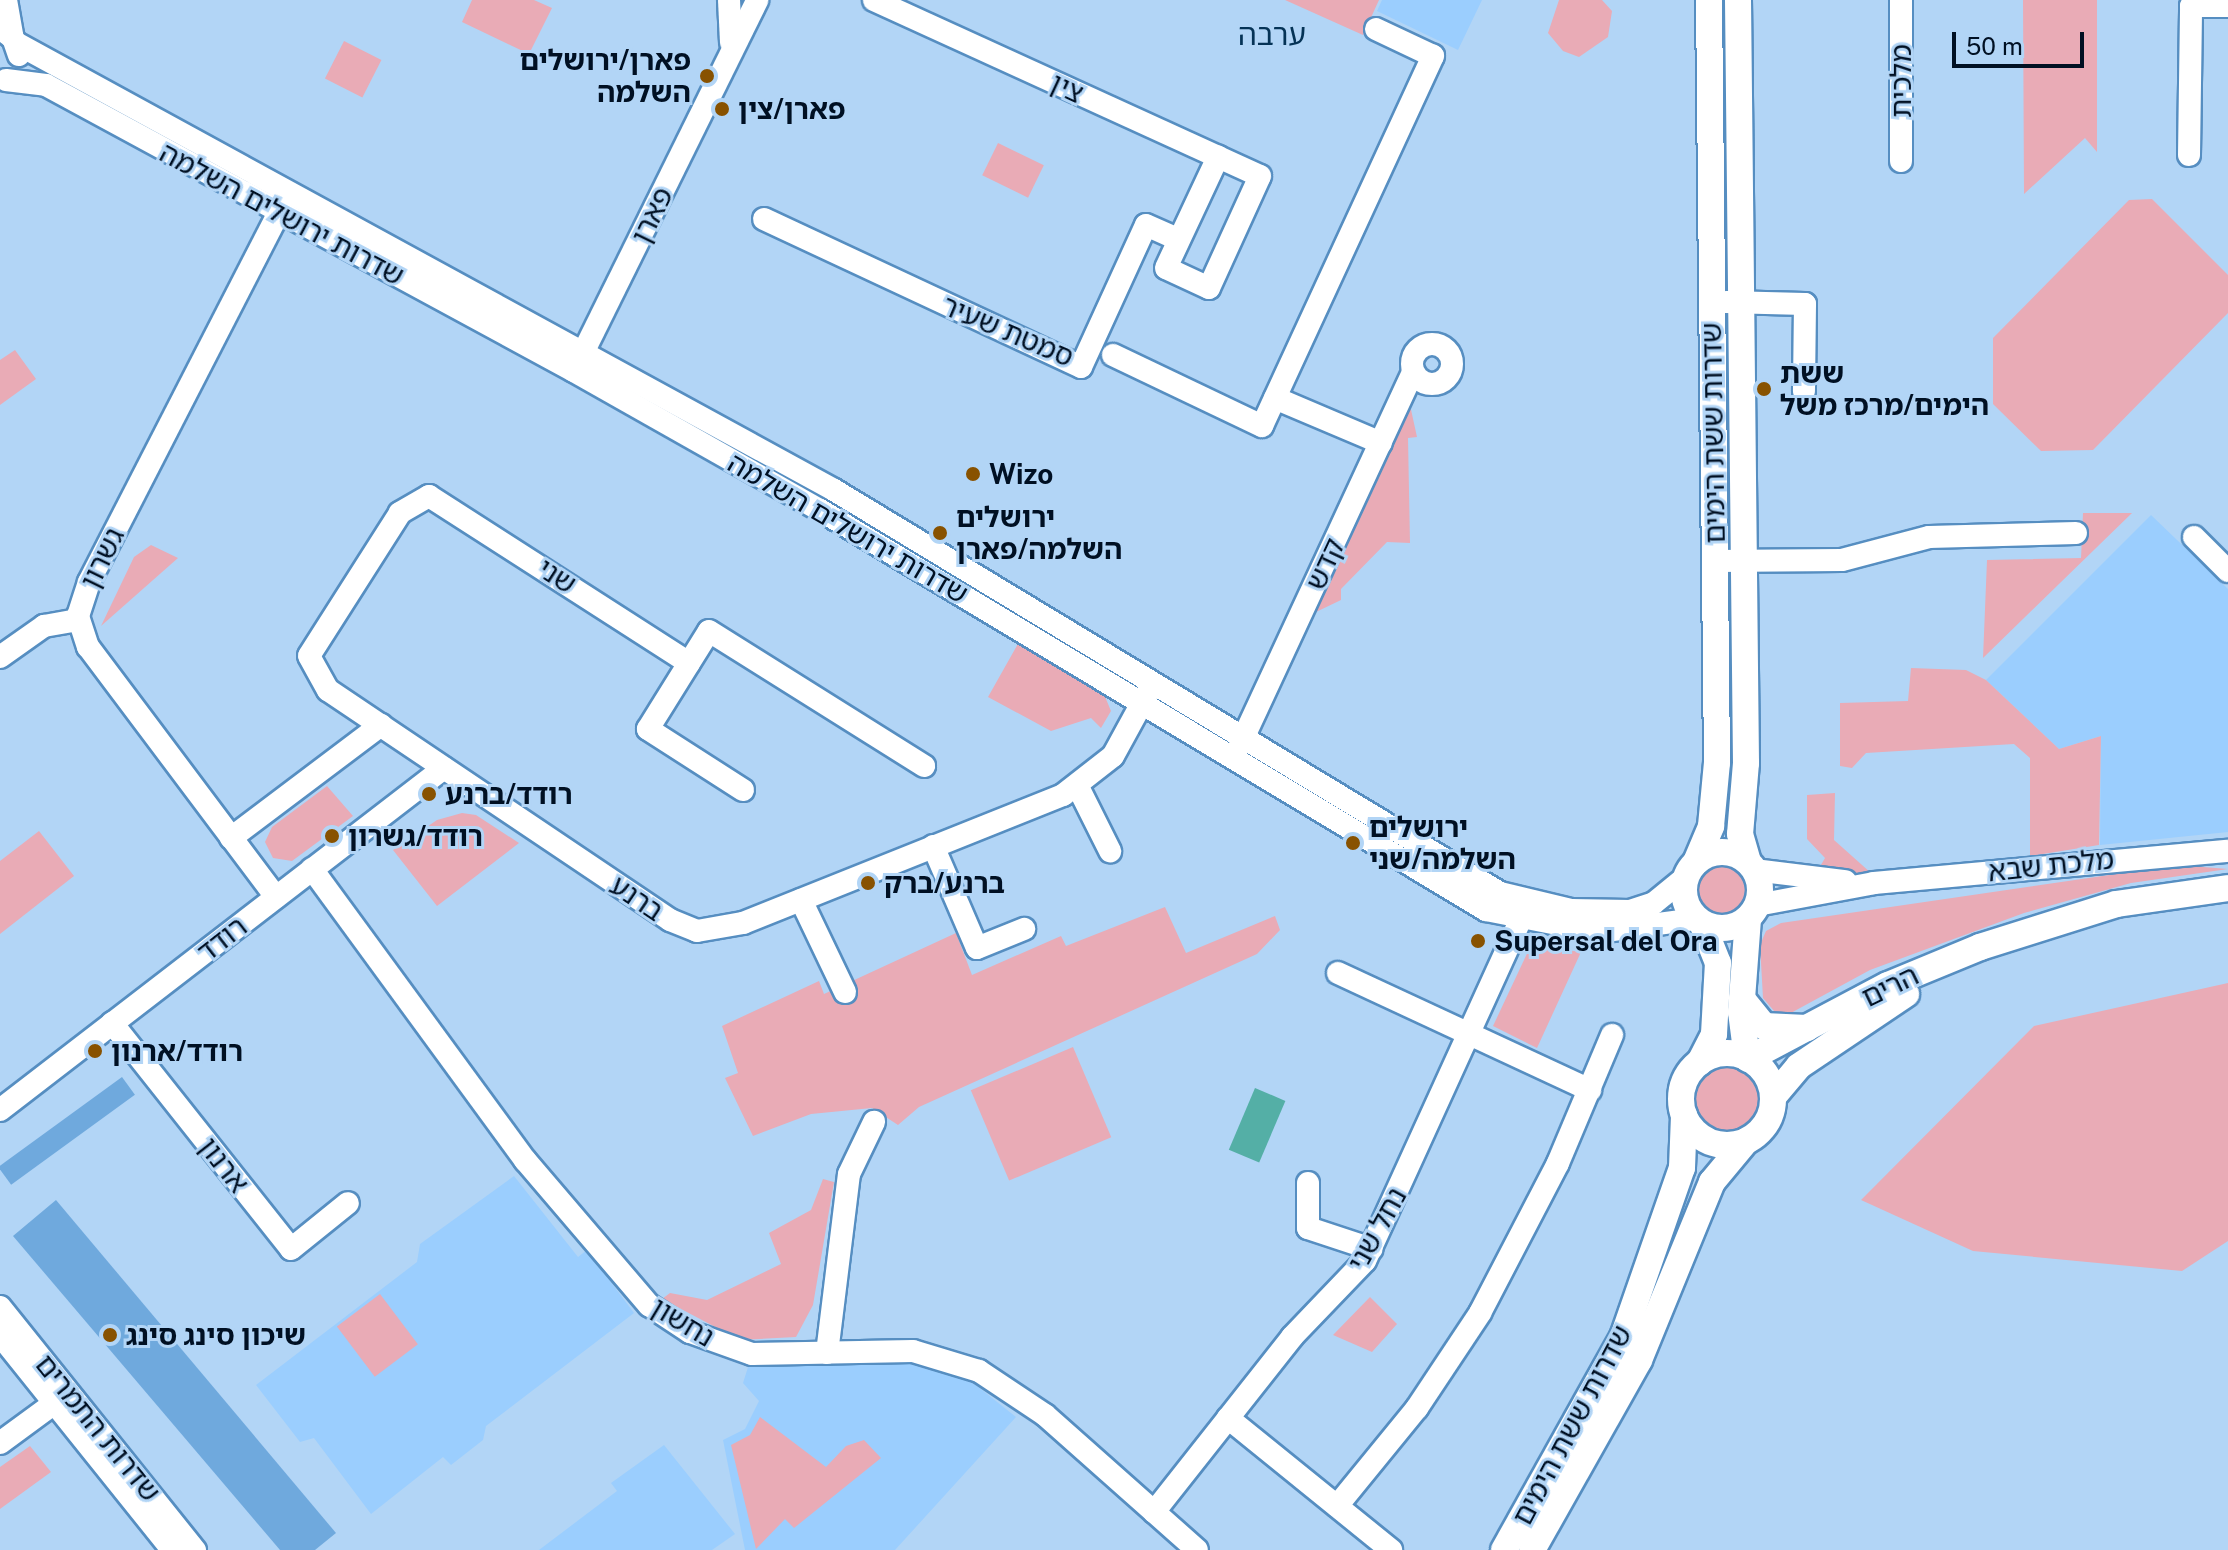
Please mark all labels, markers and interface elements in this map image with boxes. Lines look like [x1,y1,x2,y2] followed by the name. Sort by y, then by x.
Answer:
[1238,16,1306,52] district label: ערבה
[1956,16,2088,66] scale bar
[1966,32,2023,60] text: 50 m
[520,43,691,109] place label: פארן/ירושלים השלמה
[1884,44,1918,118] street label: מלכית
[1045,66,1089,110] street label: צין
[698,67,716,85] marker: פארן/ירושלים השלמה
[738,92,846,126] place label: פארן/צין
[713,100,731,118] marker: פארן/צין
[154,135,410,293] street label: שדרות ירושלים השלמה
[624,181,680,249] street label: פארן
[937,288,1079,374] street label: סמטת שעיר
[1694,322,1732,544] street label: שדרות ששת הימים
[1780,356,1989,422] place label: ששת הימים/מרכז משל
[1755,380,1773,398] marker: ששת הימים/מרכז משל
[722,446,974,610] street label: שדרות ירושלים השלמה
[989,457,1053,491] place label: Wizo
[964,465,982,483] marker: Wizo
[956,500,1122,566] place label: ירושלים השלמה/פארן
[73,522,131,594] street label: גשרון
[931,524,949,542] marker: ירושלים השלמה/פארן
[1299,533,1351,595] street label: קדש
[532,551,582,601] street label: שני
[445,777,573,811] place label: רודד/ברנע
[420,785,438,803] marker: רודד/ברנע
[1369,810,1516,876] place label: ירושלים השלמה/שני
[348,819,483,853] place label: רודד/גשרון
[323,827,341,845] marker: רודד/גשרון
[1344,834,1362,852] marker: ירושלים השלמה/שני
[1986,842,2116,888] street label: מלכת שבא
[884,866,1005,900] place label: ברנע/ברק
[604,868,670,928] street label: ברנע
[859,874,877,892] marker: ברנע/ברק
[191,909,253,969] street label: רודד
[1494,924,1718,958] place label: Supersal del Ora
[1469,932,1487,950] marker: Supersal del Ora
[1856,958,1924,1014] street label: הרים
[111,1034,243,1068] place label: רודד/ארנון
[86,1042,104,1060] marker: רודד/ארנון
[192,1131,256,1199] street label: ארנון
[1341,1182,1413,1276] street label: נחל שני
[646,1290,720,1354] street label: נחשון
[126,1318,306,1352] place label: שיכון סינג סינג
[1505,1319,1639,1531] street label: שדרות ששת הימים
[101,1326,119,1344] marker: שיכון סינג סינג
[29,1348,167,1508] street label: שדרות התמרים

